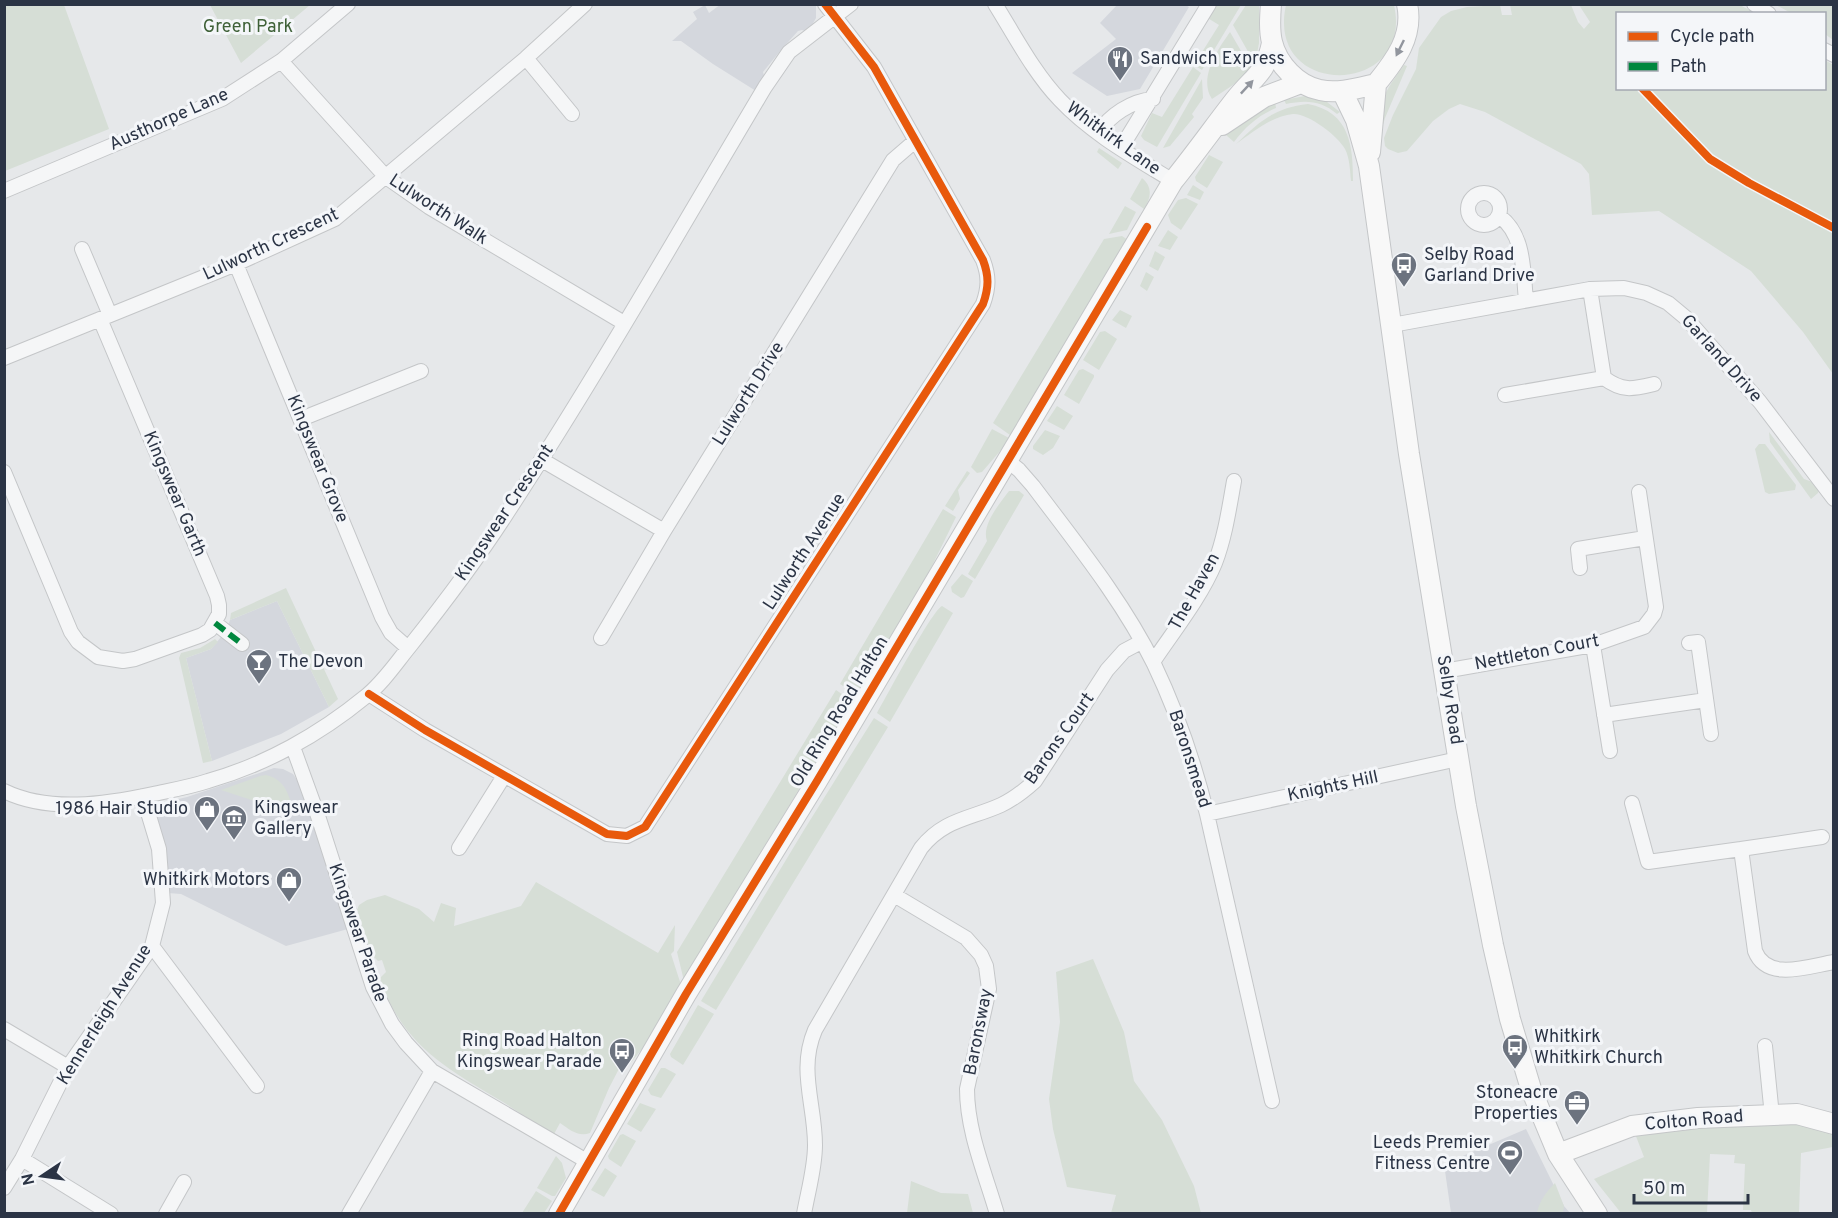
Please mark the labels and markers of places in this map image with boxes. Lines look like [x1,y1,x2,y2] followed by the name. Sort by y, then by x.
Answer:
[1105,44,1135,82] restaurant icon: Sandwich Express
[1140,48,1285,71] place label: Sandwich Express
[1424,244,1535,288] place label: Selby Road Garland Drive
[1389,250,1419,288] bus stop icon: Selby Road Garland Drive
[244,647,274,685] bar icon: The Devon
[278,651,363,674] place label: The Devon
[192,794,222,832] shop icon: 1986 Hair Studio
[254,797,338,841] place label: Kingswear Gallery
[56,798,188,821] place label: 1986 Hair Studio
[219,803,249,841] museum icon: Kingswear Gallery
[274,865,304,903] shop icon: Whitkirk Motors
[143,869,270,892] place label: Whitkirk Motors
[1534,1026,1663,1070] place label: Whitkirk Whitkirk Church
[457,1030,602,1074] place label: Ring Road Halton Kingswear Parade
[1500,1032,1530,1070] bus stop icon: Whitkirk Whitkirk Church
[607,1036,637,1074] bus stop icon: Ring Road Halton Kingswear Parade
[1474,1082,1558,1126] place label: Stoneacre Properties
[1562,1088,1592,1126] office icon: Stoneacre Properties
[1373,1132,1490,1176] place label: Leeds Premier Fitness Centre
[1495,1138,1525,1176] sports icon: Leeds Premier Fitness Centre

